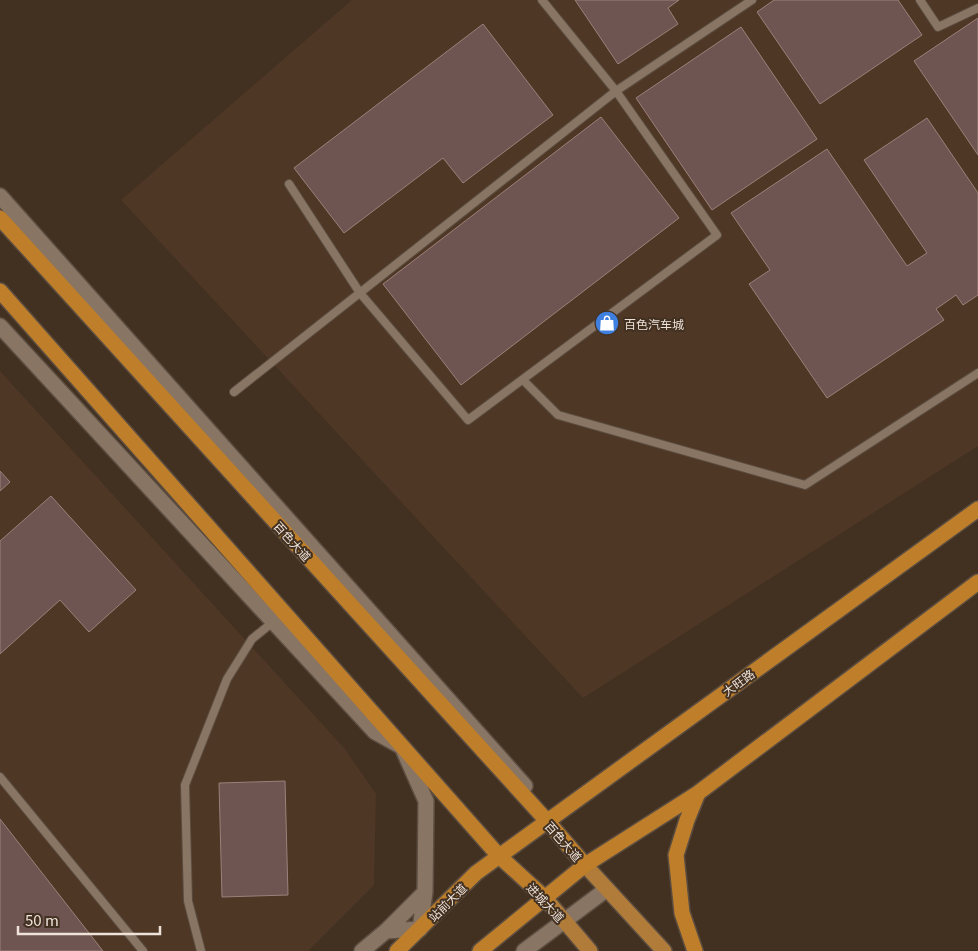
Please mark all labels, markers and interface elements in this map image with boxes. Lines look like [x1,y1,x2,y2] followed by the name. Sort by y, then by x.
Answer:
[594,310,620,336] shop icon: 百色汽车城
[624,315,684,332] place label: 百色汽车城
[271,517,315,565] street label: 百色大道
[718,665,758,699] street label: 大旺路
[542,817,586,865] street label: 百色大道
[424,879,470,925] street label: 站前大道
[523,879,569,925] street label: 进城大道
[18,904,160,936] scale bar
[25,909,59,930] text: 50 m

